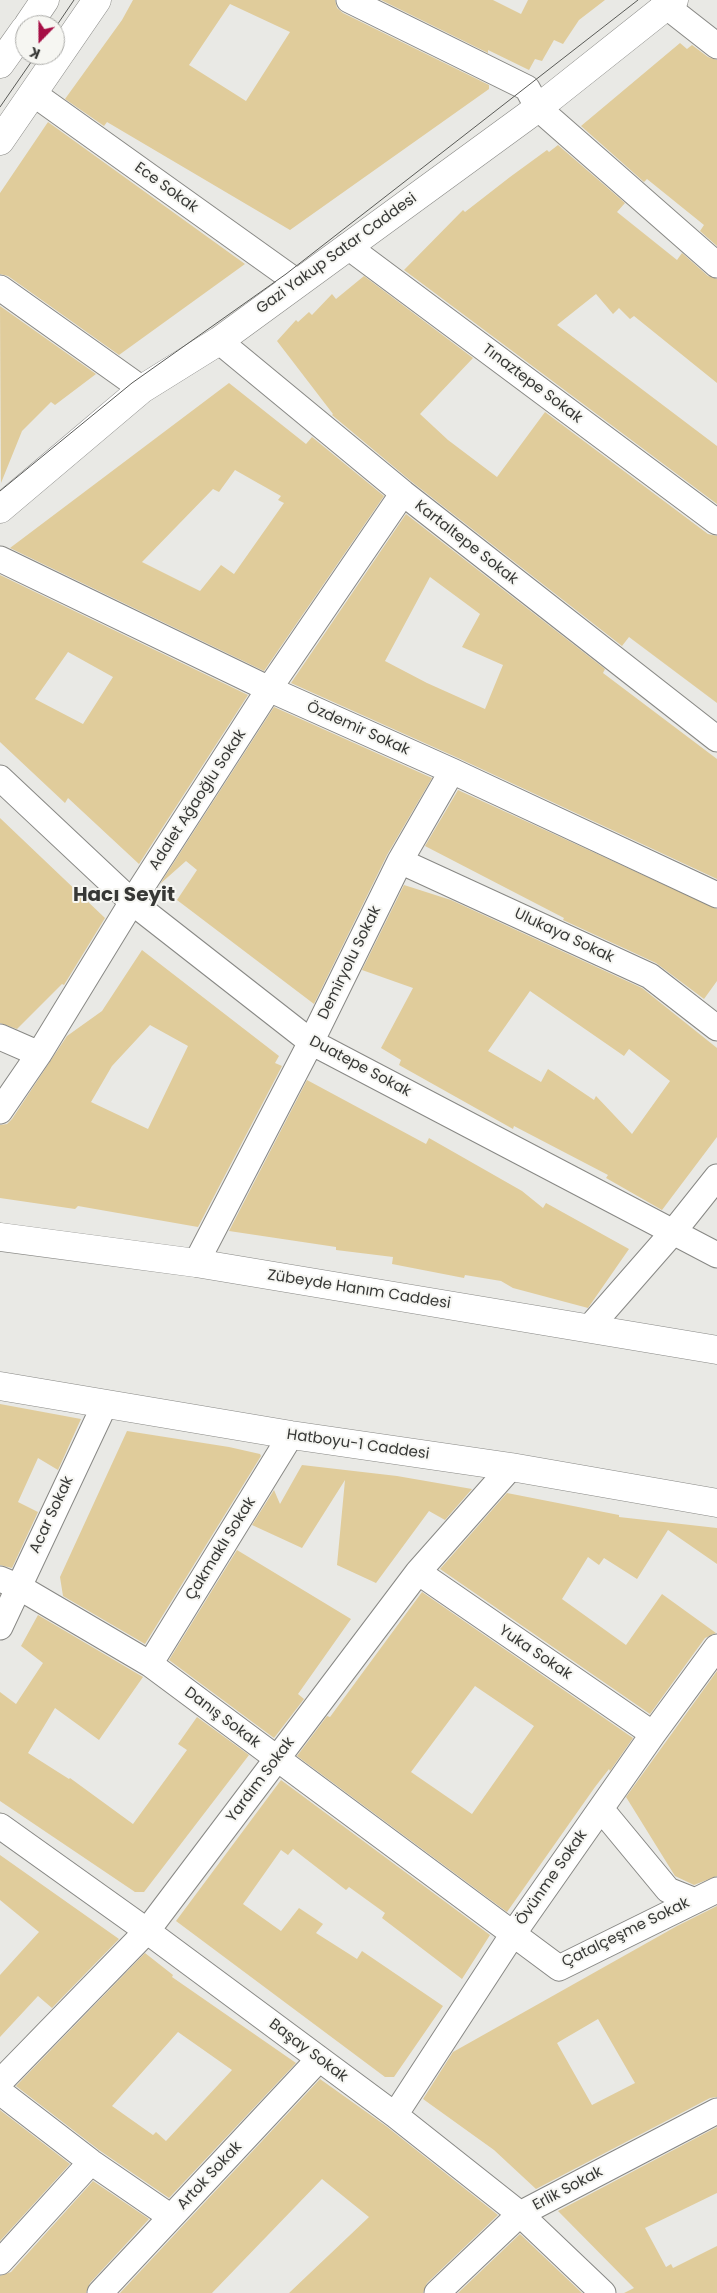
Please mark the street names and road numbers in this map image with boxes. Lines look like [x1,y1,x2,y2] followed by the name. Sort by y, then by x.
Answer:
[131,159,201,217] street label: Ece Sokak
[253,190,421,318] street label: Gazi Yakup Satar Caddesi
[478,341,586,427] street label: Tınaztepe Sokak
[411,497,521,589] street label: Kartaltepe Sokak
[304,698,412,760] street label: Özdemir Sokak
[146,726,250,874] street label: Adalet Ağaoğlu Sokak
[315,903,385,1023] street label: Demiryolu Sokak
[511,905,617,967] street label: Ulukaya Sokak
[306,1033,414,1101] street label: Duatepe Sokak
[266,1267,452,1313] street label: Zübeyde Hanım Caddesi
[286,1426,430,1464] street label: Hatboyu-1 Caddesi
[26,1474,78,1556] street label: Acar Sokak
[182,1494,260,1604] street label: Çakmaklı Sokak
[495,1622,575,1684] street label: Yuka Sokak
[181,1684,263,1752] street label: Danış Sokak
[223,1734,299,1826] street label: Yardım Sokak
[512,1827,592,1929] street label: Övünme Sokak
[559,1894,693,1972] street label: Çatalçeşme Sokak
[265,2016,351,2086] street label: Başay Sokak
[174,2138,246,2214] street label: Artok Sokak
[530,2163,606,2215] street label: Erlik Sokak

